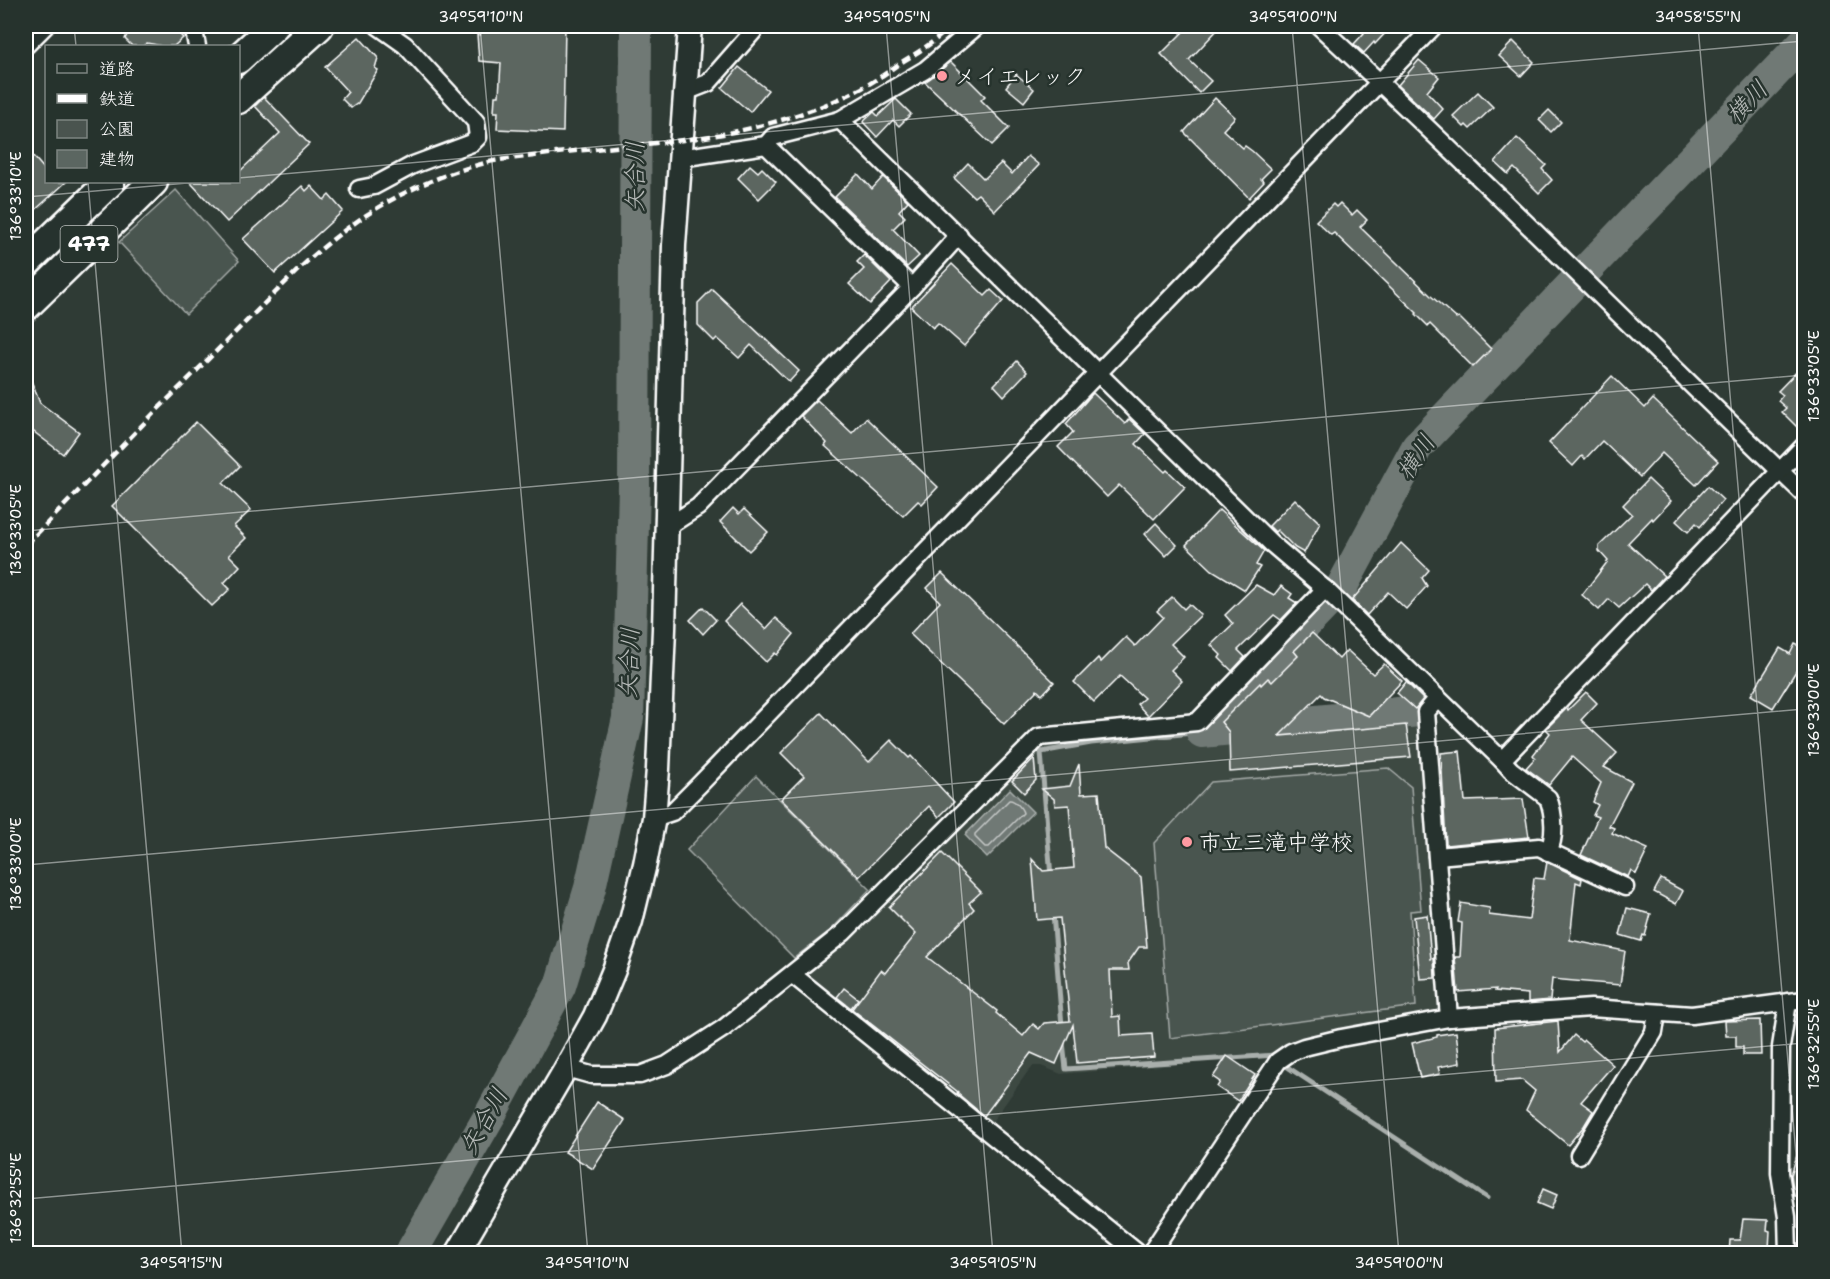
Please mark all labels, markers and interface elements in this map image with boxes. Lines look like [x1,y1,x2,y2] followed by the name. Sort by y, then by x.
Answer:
[439,7,523,27] text: 34°59'10"N
[843,7,931,27] text: 34°59'05"N
[1249,7,1337,27] text: 34°59'00"N
[1655,7,1741,27] text: 34°58'55"N
[45,45,240,183] legend
[99,57,135,81] text: 道路
[954,62,1086,91] place label: メイエレック
[935,69,949,83] marker: メイエレック
[1719,74,1775,130] water label: 横川
[99,87,135,111] text: 鉄道
[99,117,135,141] text: 公園
[619,141,651,213] water label: 矢合川
[99,147,135,171] text: 建物
[6,151,26,241] text: 136°33'10"E
[60,226,118,262] road number: 477
[1804,330,1824,422] text: 136°33'05"E
[1389,428,1443,486] water label: 横川
[6,484,26,576] text: 136°33'05"E
[612,626,646,700] water label: 矢合川
[1804,663,1824,757] text: 136°33'00"E
[6,817,26,911] text: 136°33'00"E
[1199,828,1353,857] place label: 市立三滝中学校
[1180,835,1194,849] marker: 市立三滝中学校
[1804,999,1824,1089] text: 136°32'55"E
[453,1082,515,1160] water label: 矢合川
[6,1153,26,1243] text: 136°32'55"E
[139,1253,223,1273] text: 34°59'15"N
[545,1253,629,1273] text: 34°59'10"N
[949,1253,1037,1273] text: 34°59'05"N
[1355,1253,1443,1273] text: 34°59'00"N

